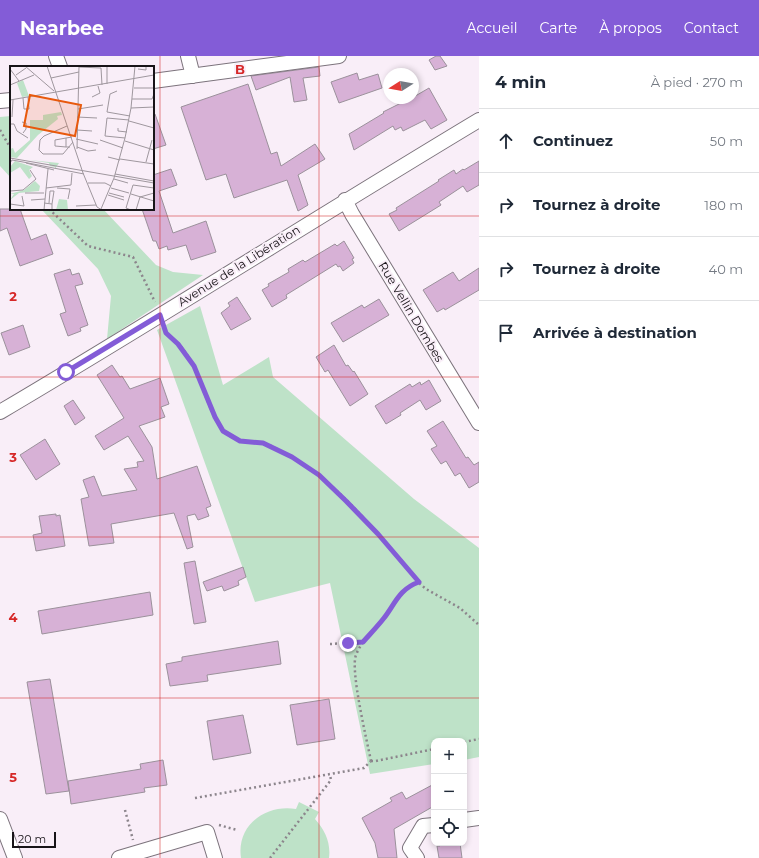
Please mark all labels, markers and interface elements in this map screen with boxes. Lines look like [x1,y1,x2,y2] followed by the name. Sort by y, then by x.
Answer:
[20,17,104,40] text: Nearbee
[467,19,518,37] text: Accueil
[540,19,577,37] text: Carte
[599,19,662,37] text: À propos
[684,19,739,37] text: Contact
[235,61,245,77] text: B
[10,66,154,210] inset map
[383,68,419,104] north arrow
[495,72,546,92] text: 4 min
[651,74,743,90] text: À pied · 270 m
[495,130,517,152] icon: ahead
[533,131,613,150] text: Continuez
[710,133,743,149] text: 50 m
[495,194,517,216] icon: right
[533,195,661,214] text: Tournez à droite
[704,197,743,213] text: 180 m
[175,222,303,309] street label: Avenue de la Libération
[495,258,517,280] icon: right
[376,259,447,365] street label: Rue Vellin Dombes
[533,259,661,278] text: Tournez à droite
[709,261,743,277] text: 40 m
[9,288,17,304] text: 2
[495,322,517,344] icon: arrive
[533,323,697,342] text: Arrivée à destination
[57,363,75,381] route start
[8,449,17,465] text: 3
[9,609,18,625] text: 4
[339,634,357,652] route end
[431,738,467,846] map controls
[431,738,467,774] button: +
[9,769,17,785] text: 5
[431,774,467,810] button: −
[431,810,467,846] button: locate
[12,830,56,849] scale bar
[18,832,46,846] text: 20 m

